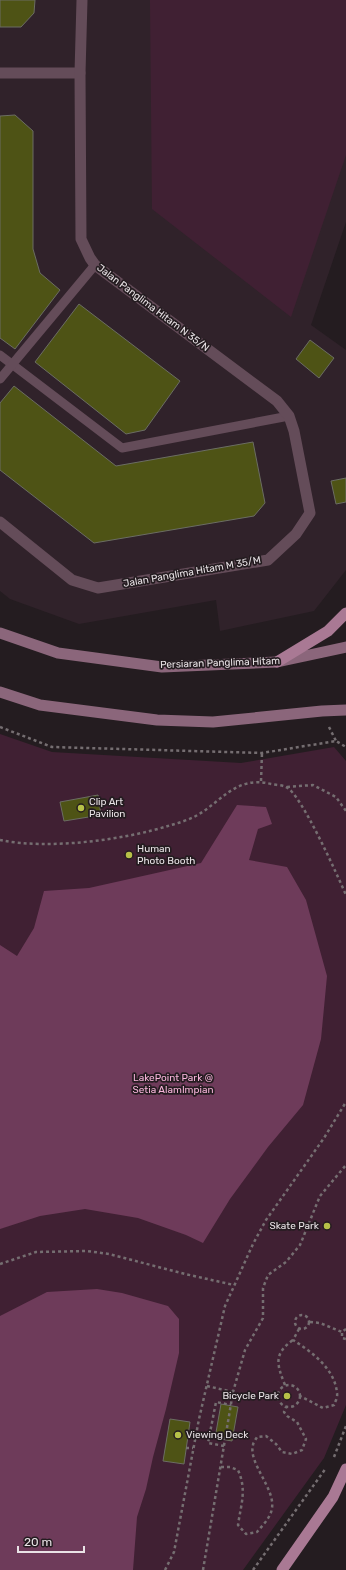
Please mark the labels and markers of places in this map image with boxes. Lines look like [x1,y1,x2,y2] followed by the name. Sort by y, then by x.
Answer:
[89,796,125,820] place label: Clip Art Pavilion
[76,803,86,813] marker: Clip Art Pavilion
[137,843,195,867] place label: Human Photo Booth
[124,850,134,860] marker: Human Photo Booth
[269,1220,320,1232] place label: Skate Park
[322,1221,332,1231] marker: Skate Park
[222,1390,280,1402] place label: Bicycle Park
[282,1391,292,1401] marker: Bicycle Park
[186,1429,249,1441] place label: Viewing Deck
[173,1430,183,1440] marker: Viewing Deck

